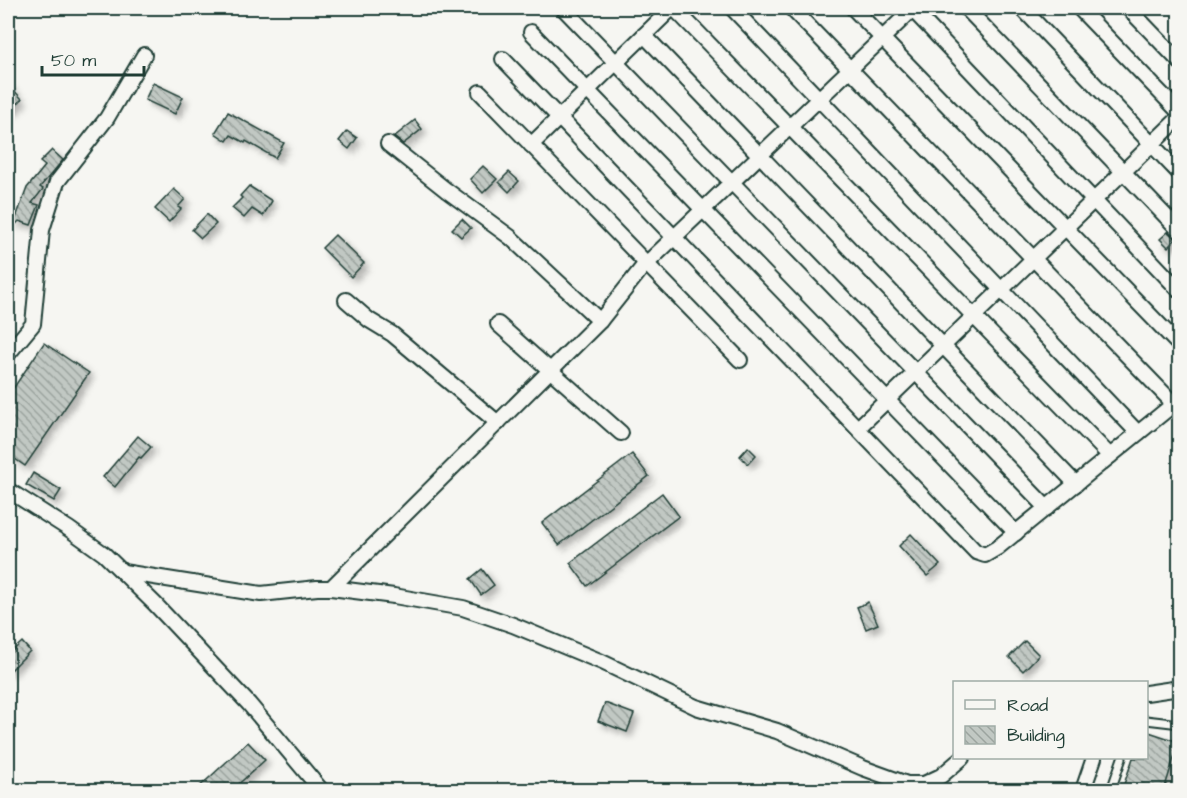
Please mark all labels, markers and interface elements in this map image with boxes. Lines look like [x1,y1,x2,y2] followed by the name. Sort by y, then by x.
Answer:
[42,39,144,77] scale bar
[51,48,96,73] text: 50 m
[953,681,1148,759] legend
[1007,693,1048,718] text: Road
[1007,723,1065,749] text: Building

